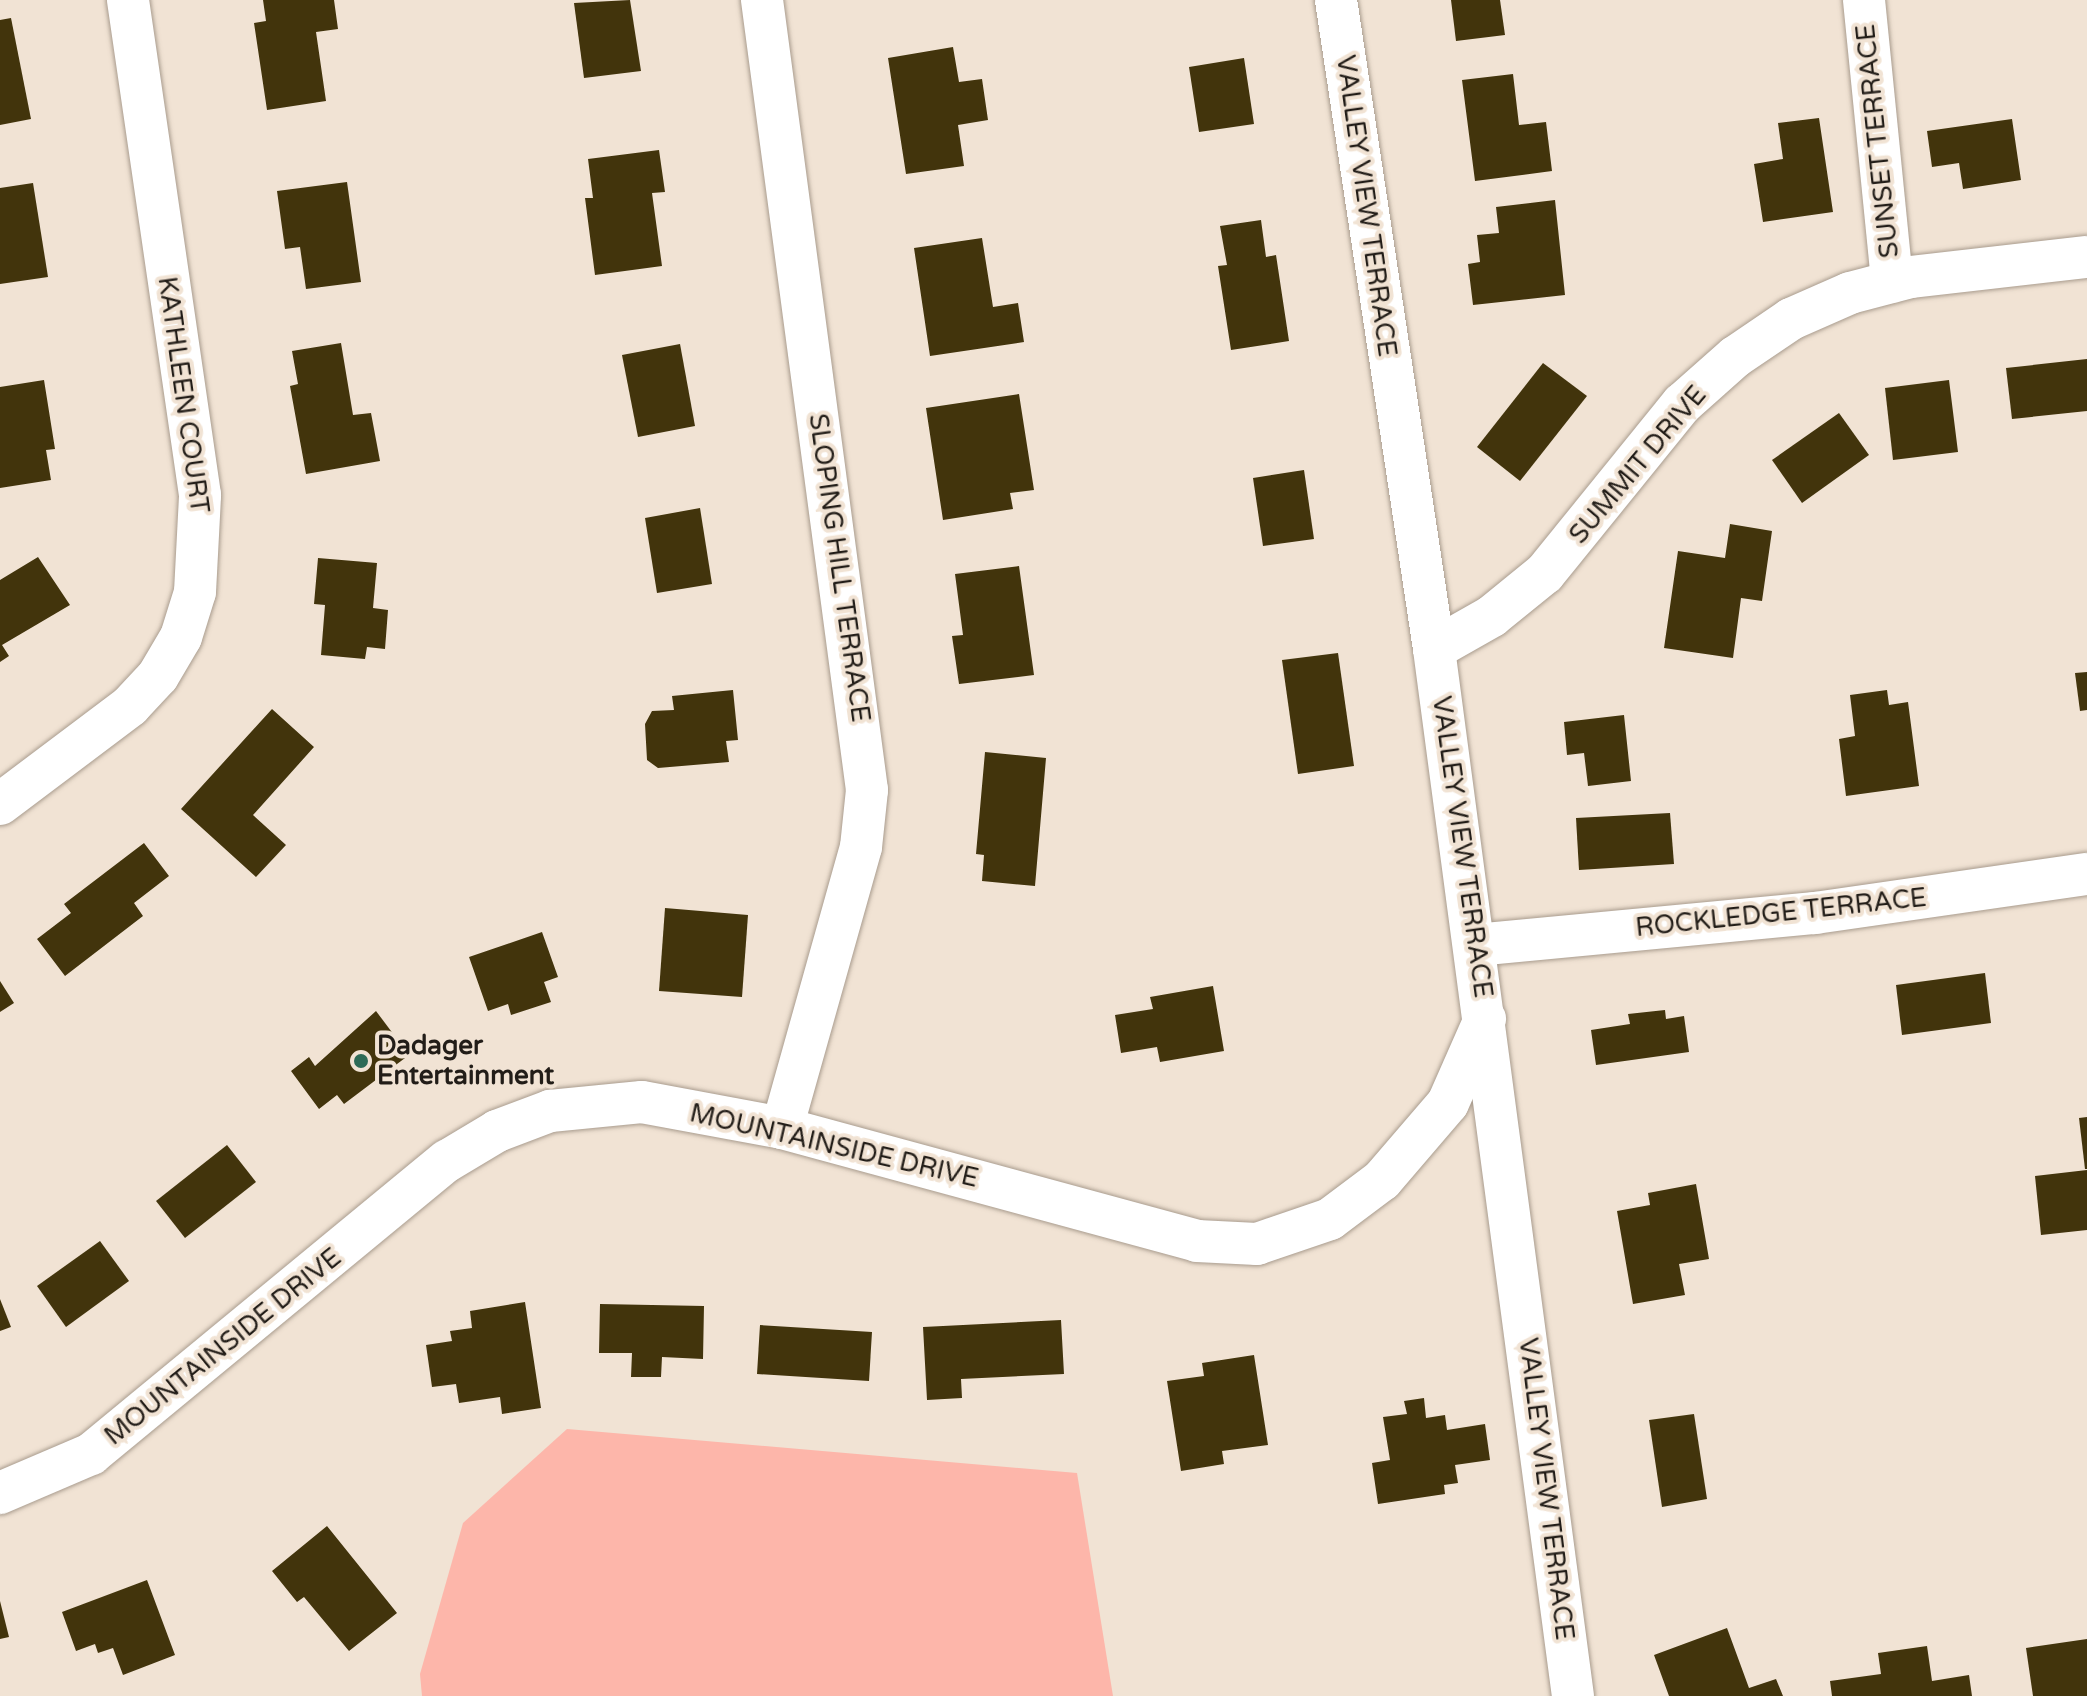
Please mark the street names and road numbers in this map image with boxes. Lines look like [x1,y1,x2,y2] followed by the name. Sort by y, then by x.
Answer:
[1850,23,1906,259] street label: SUNSET TERRACE
[1329,53,1403,359] street label: VALLEY VIEW TERRACE
[151,275,215,515] street label: KATHLEEN COURT
[1563,380,1713,550] street label: SUMMIT DRIVE
[802,412,876,724] street label: SLOPING HILL TERRACE
[1425,694,1499,1000] street label: VALLEY VIEW TERRACE
[1634,882,1928,944] street label: ROCKLEDGE TERRACE
[687,1098,981,1194] street label: MOUNTAINSIDE DRIVE
[99,1242,347,1452] street label: MOUNTAINSIDE DRIVE
[1512,1336,1580,1642] street label: VALLEY VIEW TERRACE

